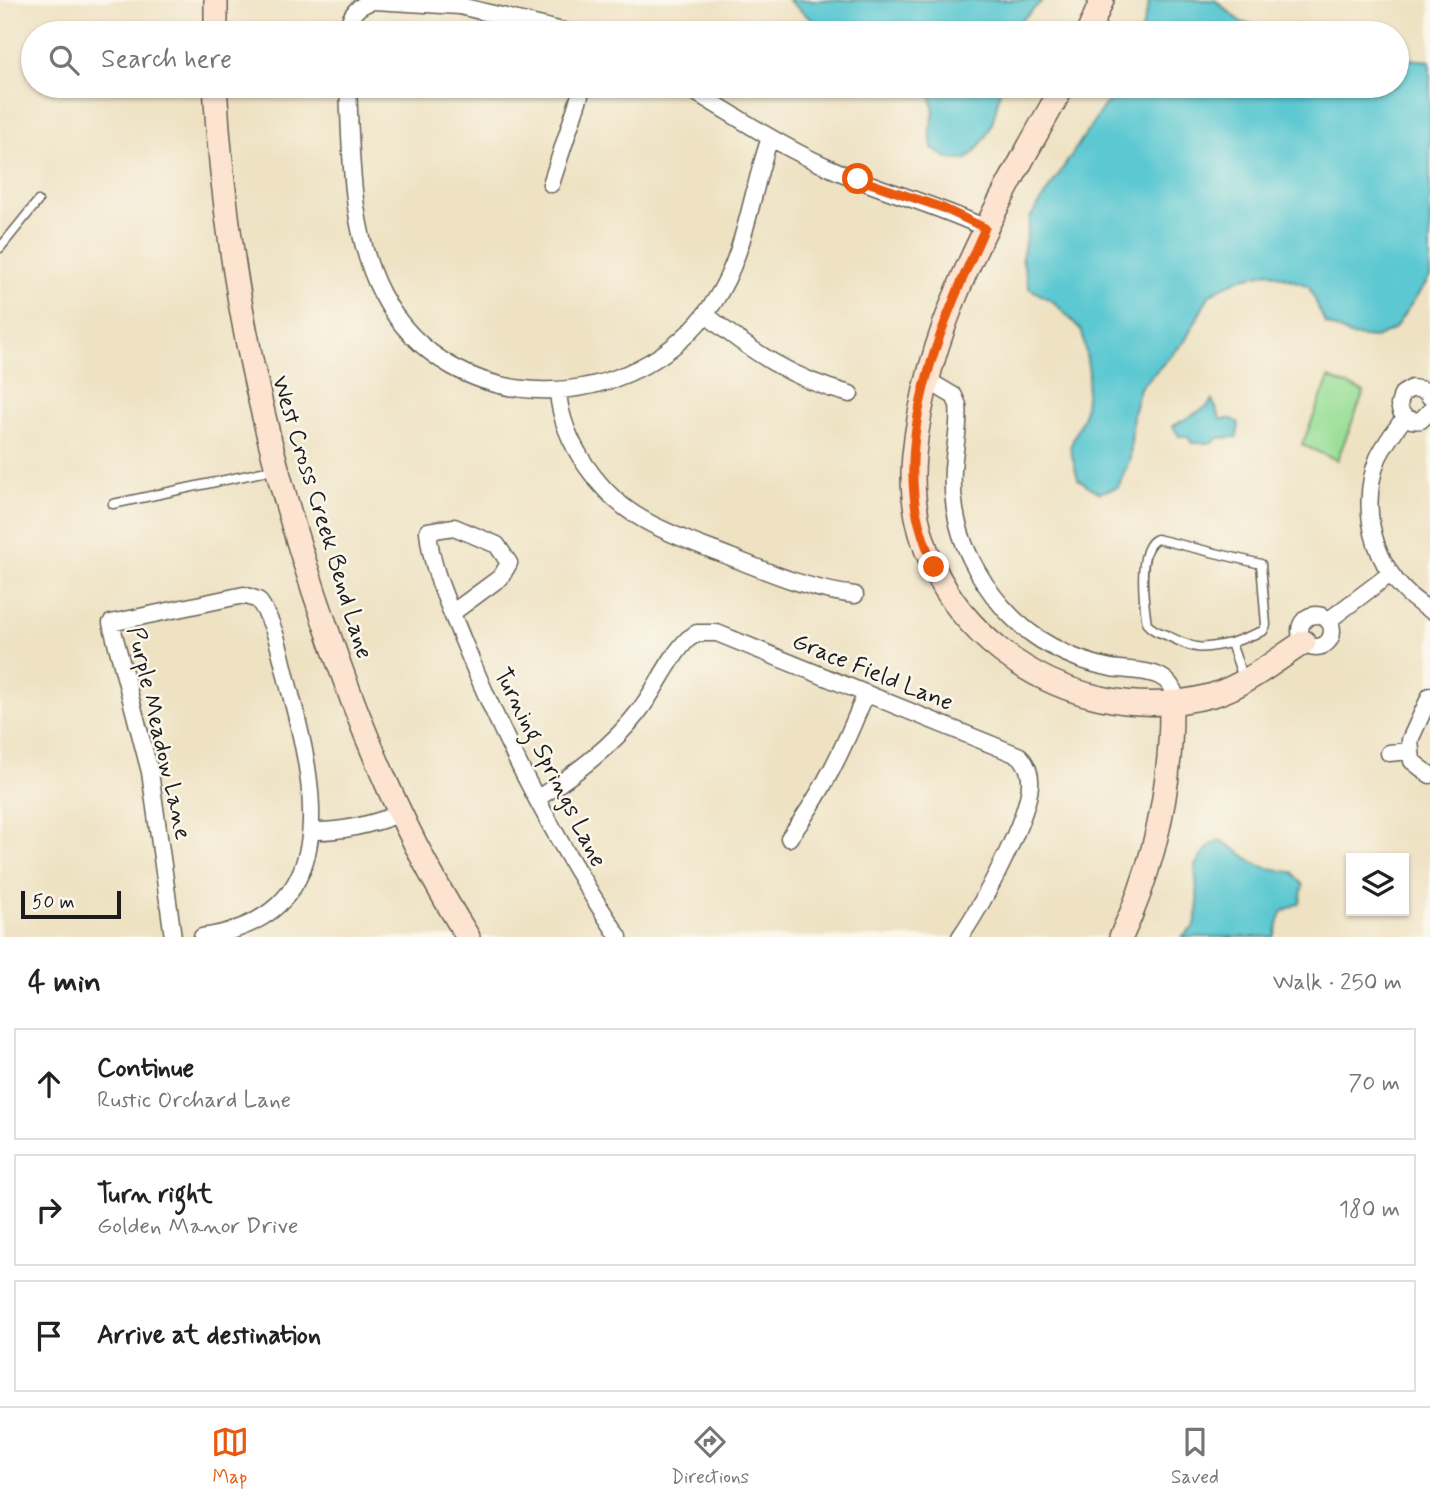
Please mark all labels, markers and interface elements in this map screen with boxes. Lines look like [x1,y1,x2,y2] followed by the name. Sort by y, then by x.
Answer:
[21,21,1409,98] search box
[45,41,83,79] icon: search
[101,43,232,77] text: Search here
[842,163,873,194] route start
[264,372,379,663] street label: West Cross Creek Bend Lane
[918,551,949,582] route end
[119,624,198,843] street label: Purple Meadow Lane
[787,626,958,719] street label: Grace Field Lane
[483,663,613,874] street label: Turning Springs Lane
[1346,853,1409,916] map controls
[1346,853,1409,916] button: layers
[21,888,121,920] scale bar
[32,890,75,915] text: 50 m
[28,963,101,1002] text: 4 min
[1273,968,1402,998] text: Walk · 250 m
[97,1052,194,1086] text: Continue
[30,1065,68,1103] icon: ahead
[1348,1069,1400,1099] text: 70 m
[97,1086,291,1116] text: Rustic Orchard Lane
[97,1178,213,1212] text: Turn right
[30,1191,68,1229] icon: right
[1339,1195,1400,1225] text: 180 m
[97,1212,298,1242] text: Golden Manor Drive
[30,1317,68,1355] icon: arrive
[97,1319,321,1353] text: Arrive at destination
[211,1423,249,1490] tab: Map
[671,1423,749,1490] tab: Directions
[1171,1423,1219,1490] tab: Saved

